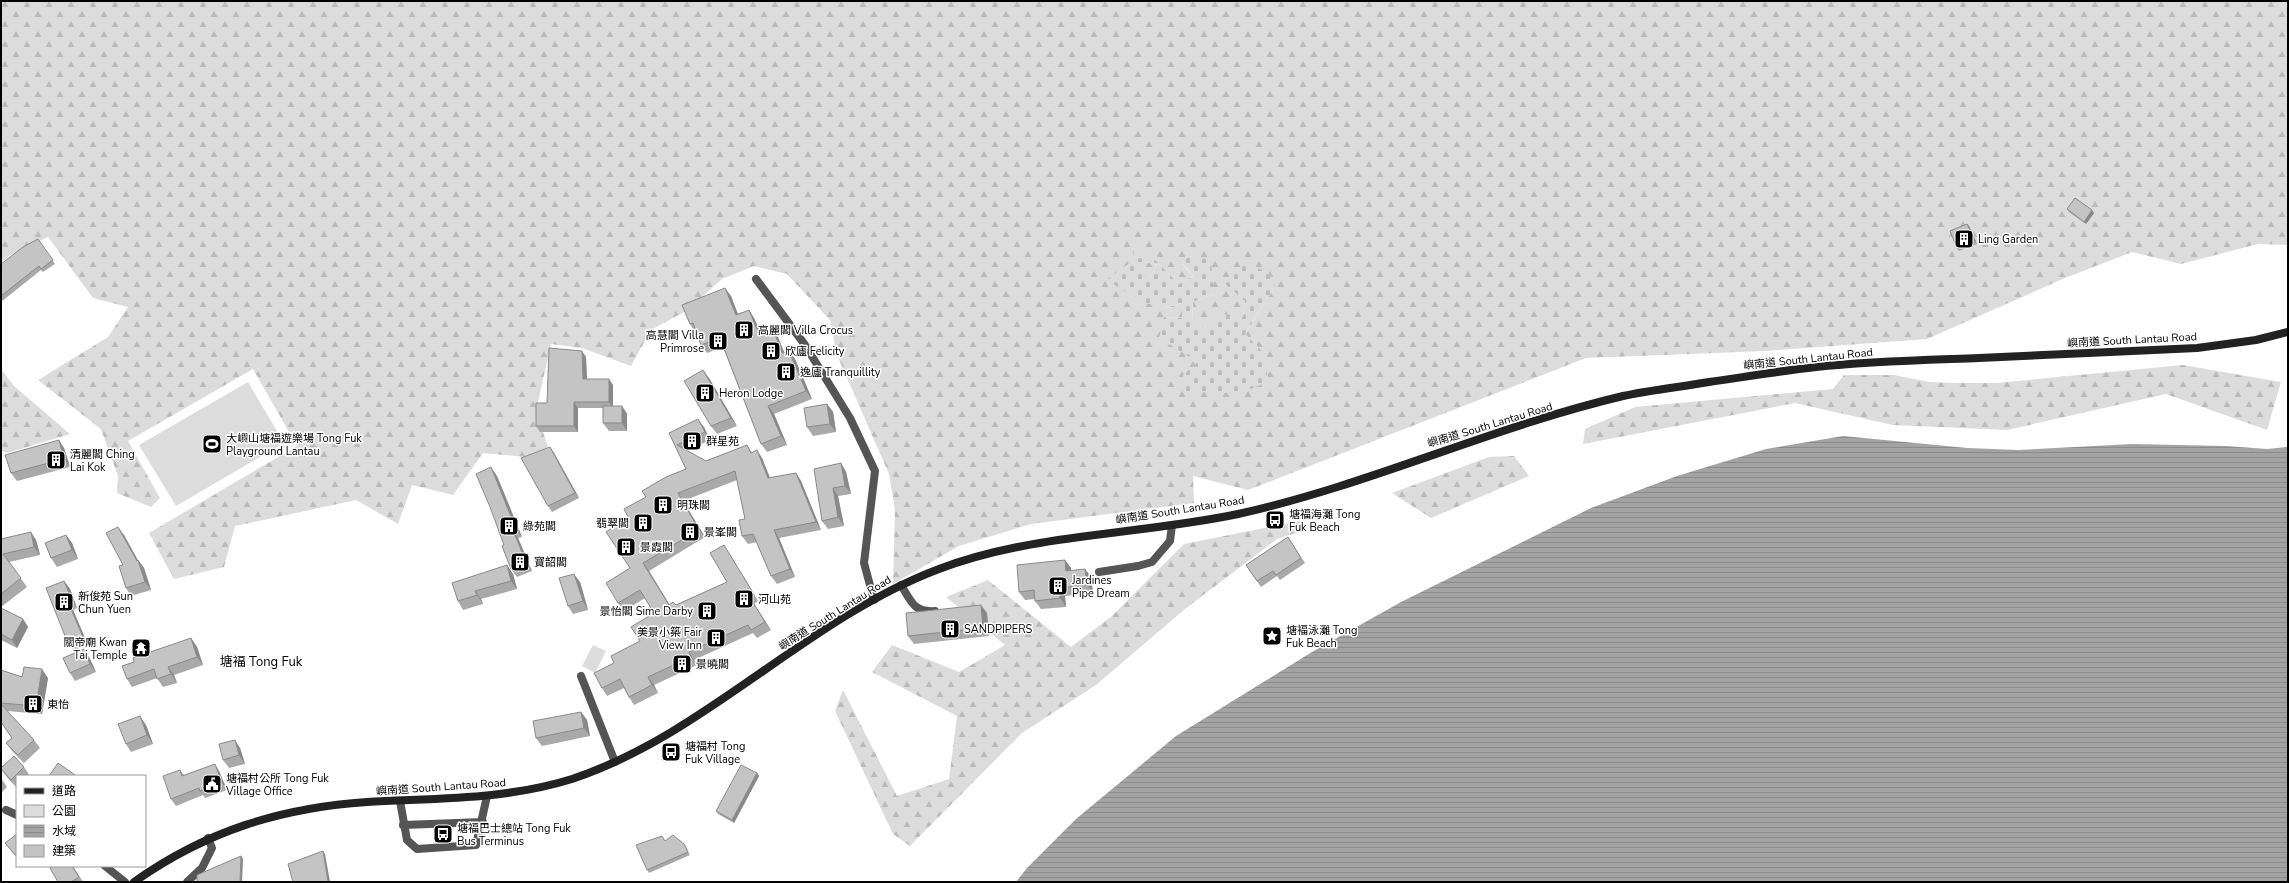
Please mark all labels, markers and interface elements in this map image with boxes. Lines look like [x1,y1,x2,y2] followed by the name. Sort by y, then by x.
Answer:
[1953,228,1975,250] building icon: Ling Garden
[1978,232,2038,247] place label: Ling Garden
[733,319,755,341] building icon: 高麗閣 Villa Crocus
[758,323,853,338] place label: 高麗閣 Villa Crocus
[646,328,704,356] place label: 高慧閣 Villa Primrose
[2067,329,2197,351] street label: 嶼南道 South Lantau Road
[707,330,729,352] building icon: 高慧閣 Villa Primrose
[760,340,782,362] building icon: 欣廬 Felicity
[785,344,845,359] place label: 欣廬 Felicity
[1743,345,1873,373] street label: 嶼南道 South Lantau Road
[775,361,797,383] building icon: 逸廬 Tranquillity
[800,365,881,380] place label: 逸廬 Tranquillity
[694,382,716,404] building icon: Heron Lodge
[719,386,783,401] place label: Heron Lodge
[1426,399,1554,451] street label: 嶼南道 South Lantau Road
[681,430,703,452] building icon: 群星苑
[226,431,362,459] place label: 大嶼山塘福遊樂場 Tong Fuk Playground Lantau
[201,433,223,455] sports icon: 大嶼山塘福遊樂場 Tong Fuk Playground Lantau
[706,434,739,449] place label: 群星苑
[70,447,135,475] place label: 清麗閣 Ching Lai Kok
[45,449,67,471] building icon: 清麗閣 Ching Lai Kok
[1115,492,1245,528] street label: 嶼南道 South Lantau Road
[652,494,674,516] building icon: 明珠閣
[677,498,710,513] place label: 明珠閣
[1289,507,1360,535] place label: 塘福海灘 Tong Fuk Beach
[1264,509,1286,531] bus stop icon: 塘福海灘 Tong Fuk Beach
[632,512,654,534] building icon: 翡翠閣
[498,515,520,537] building icon: 綠苑閣
[596,516,629,531] place label: 翡翠閣
[523,519,556,534] place label: 綠苑閣
[679,521,701,543] building icon: 景峯閣
[704,525,737,540] place label: 景峯閣
[615,536,637,558] building icon: 景霞閣
[640,540,673,555] place label: 景霞閣
[509,551,531,573] building icon: 寶韶閣
[534,555,567,570] place label: 寶韶閣
[776,572,894,654] street label: 嶼南道 South Lantau Road
[1071,573,1130,601] place label: Jardines Pipe Dream
[1047,575,1069,597] building icon: Jardines Pipe Dream
[733,588,755,610] building icon: 河山苑
[78,589,133,617] place label: 新俊苑 Sun Chun Yuen
[53,591,75,613] building icon: 新俊苑 Sun Chun Yuen
[758,592,791,607] place label: 河山苑
[696,600,718,622] building icon: 景怡閣 Sime Darby
[600,604,693,619] place label: 景怡閣 Sime Darby
[939,618,961,640] building icon: SANDPIPERS
[964,622,1033,637] place label: SANDPIPERS
[1286,623,1357,651] place label: 塘褔泳灘 Tong Fuk Beach
[637,625,702,653] place label: 美景小築 Fair View Inn
[1261,625,1283,647] place icon: 塘褔泳灘 Tong Fuk Beach
[705,627,727,649] building icon: 美景小築 Fair View Inn
[63,635,127,663] place label: 關帝廟 Kwan Tai Temple
[130,637,152,659] temple icon: 關帝廟 Kwan Tai Temple
[220,653,303,671] district label: 塘褔 Tong Fuk
[671,653,693,675] building icon: 景曉閣
[696,657,729,672] place label: 景曉閣
[22,693,44,715] building icon: 東怡
[47,697,69,712] place label: 東怡
[685,739,745,767] place label: 塘福村 Tong Fuk Village
[660,741,682,763] bus stop icon: 塘福村 Tong Fuk Village
[225,771,329,799] place label: 塘福村公所 Tong Fuk Village Office
[201,773,223,795] public building icon: 塘福村公所 Tong Fuk Village Office
[16,775,146,867] legend
[376,775,506,799] street label: 嶼南道 South Lantau Road
[52,783,76,799] text: 道路
[52,803,76,819] text: 公園
[457,821,571,849] place label: 塘福巴士總站 Tong Fuk Bus Terminus
[52,823,76,839] text: 水域
[432,823,454,845] bus stop icon: 塘福巴士總站 Tong Fuk Bus Terminus
[52,843,76,859] text: 建築

